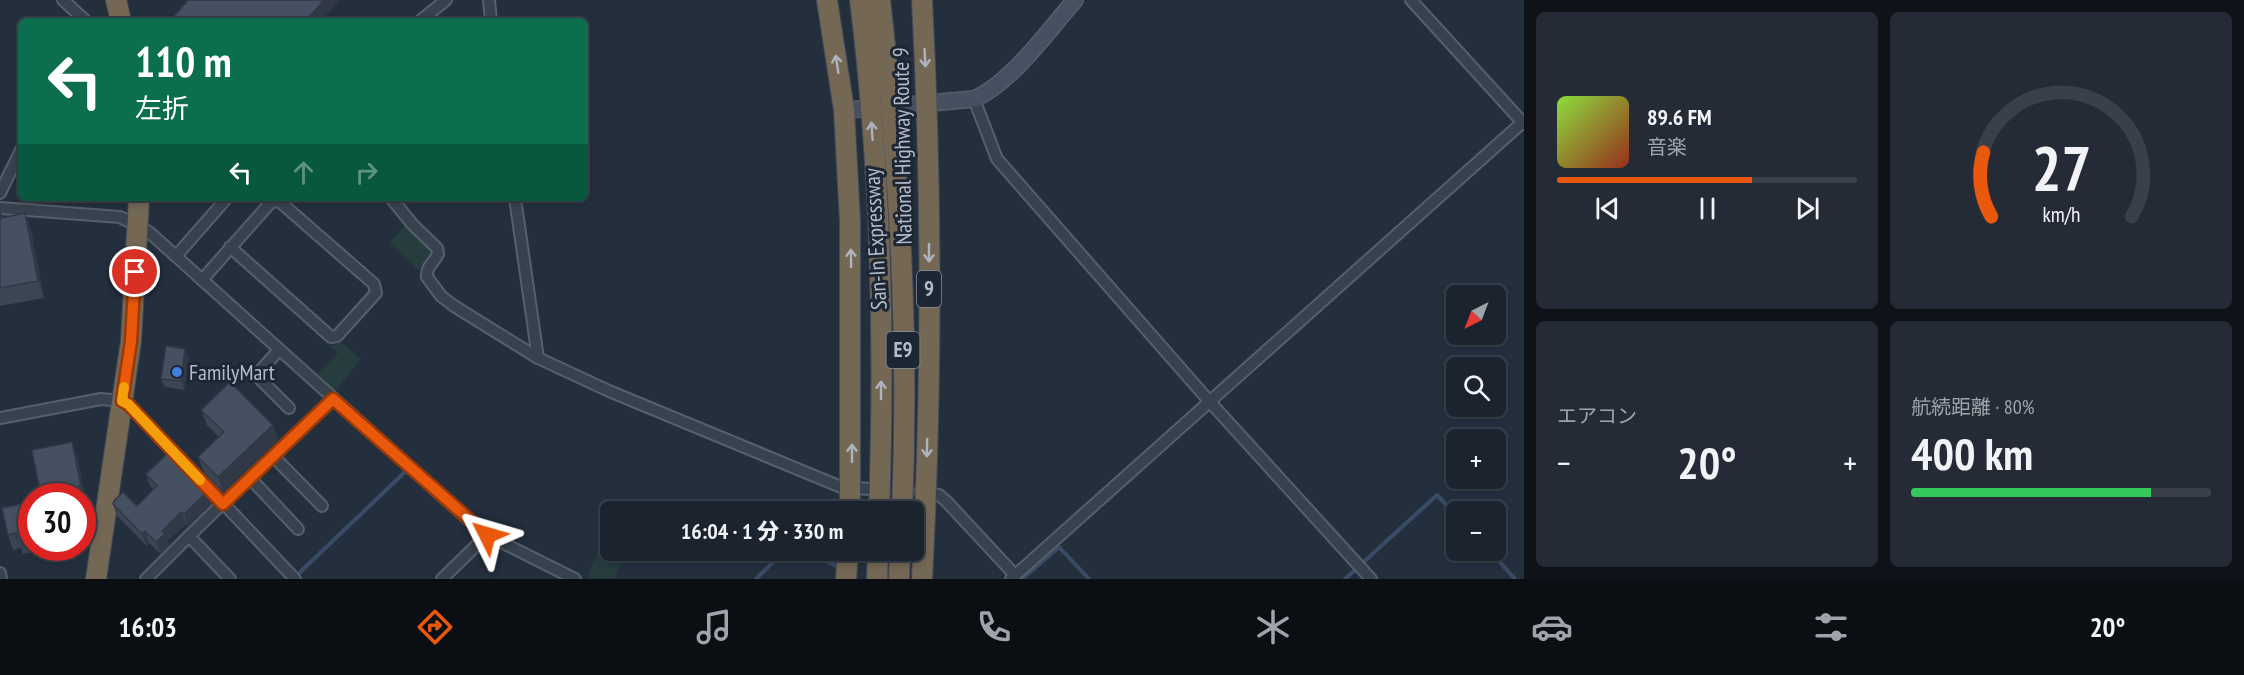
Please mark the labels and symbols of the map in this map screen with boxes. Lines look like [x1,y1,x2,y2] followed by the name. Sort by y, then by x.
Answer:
[886,47,918,245] street label: National Highway Route 9
[920,48,931,68] one-way arrow
[832,54,843,74] one-way arrow
[867,122,878,142] one-way arrow
[857,167,893,311] street label: San-In Expressway
[923,243,935,263] one-way arrow
[109,246,160,297] pin
[845,249,856,269] one-way arrow
[917,271,941,307] road number: 9
[1446,285,1506,345] north arrow
[886,332,920,368] road number: E9
[189,358,275,386] place label: FamilyMart
[170,365,184,379] marker: FamilyMart
[875,381,887,401] one-way arrow
[921,438,933,458] one-way arrow
[846,444,858,464] one-way arrow
[18,483,96,561] speed limit sign: 30
[455,503,519,567] position arrow

